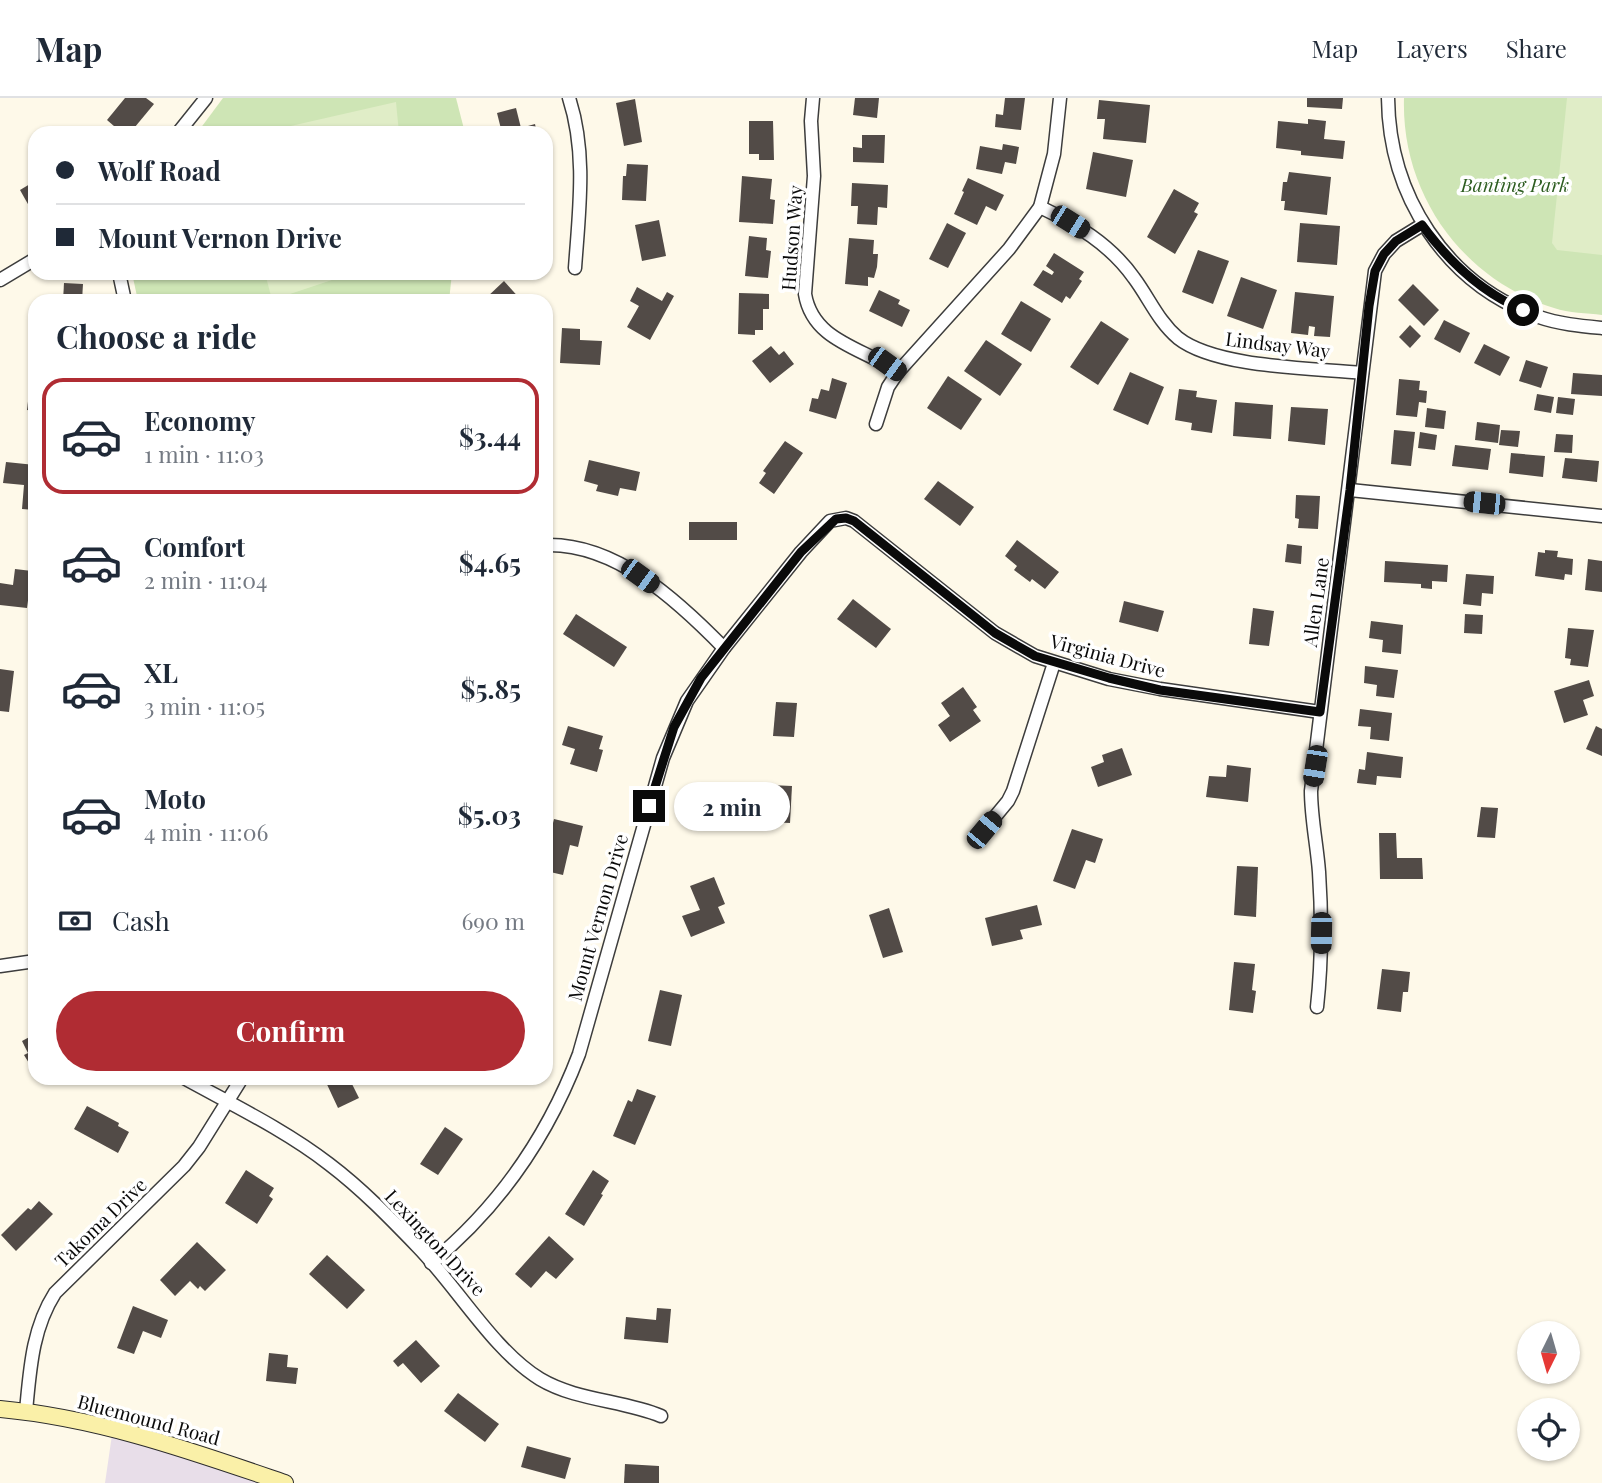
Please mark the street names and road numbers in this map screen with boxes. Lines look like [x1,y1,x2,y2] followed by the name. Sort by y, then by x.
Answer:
[774,184,808,292] street label: Hudson Way
[1224,325,1332,363] street label: Lindsay Way
[1296,556,1334,649] street label: Allen Lane
[1046,627,1169,683] street label: Virginia Drive
[561,830,633,1004] street label: Mount Vernon Drive
[48,1171,152,1273] street label: Takoma Drive
[380,1183,492,1301] street label: Lexington Drive
[75,1387,223,1451] street label: Bluemound Road

